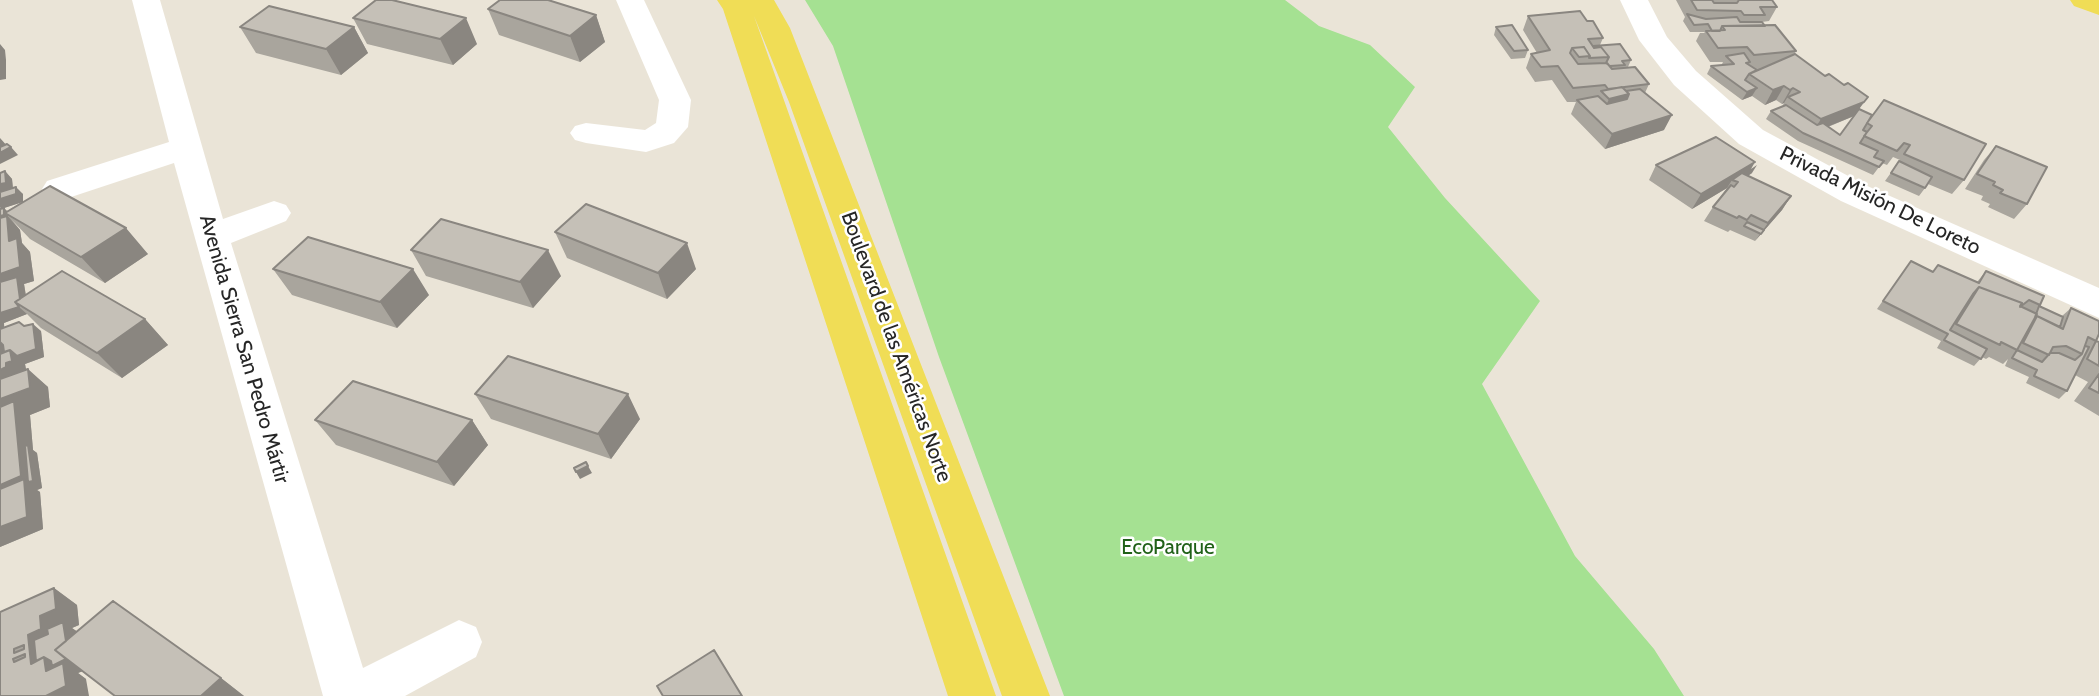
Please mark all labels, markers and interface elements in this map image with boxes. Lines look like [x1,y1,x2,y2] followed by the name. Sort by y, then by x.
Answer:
[1775,141,1985,261] street label: Privada Misión De Loreto
[835,208,957,486] street label: Boulevard de las Américas Norte
[194,212,294,486] street label: Avenida Sierra San Pedro Mártir
[1121,535,1215,561] park label: EcoParque

